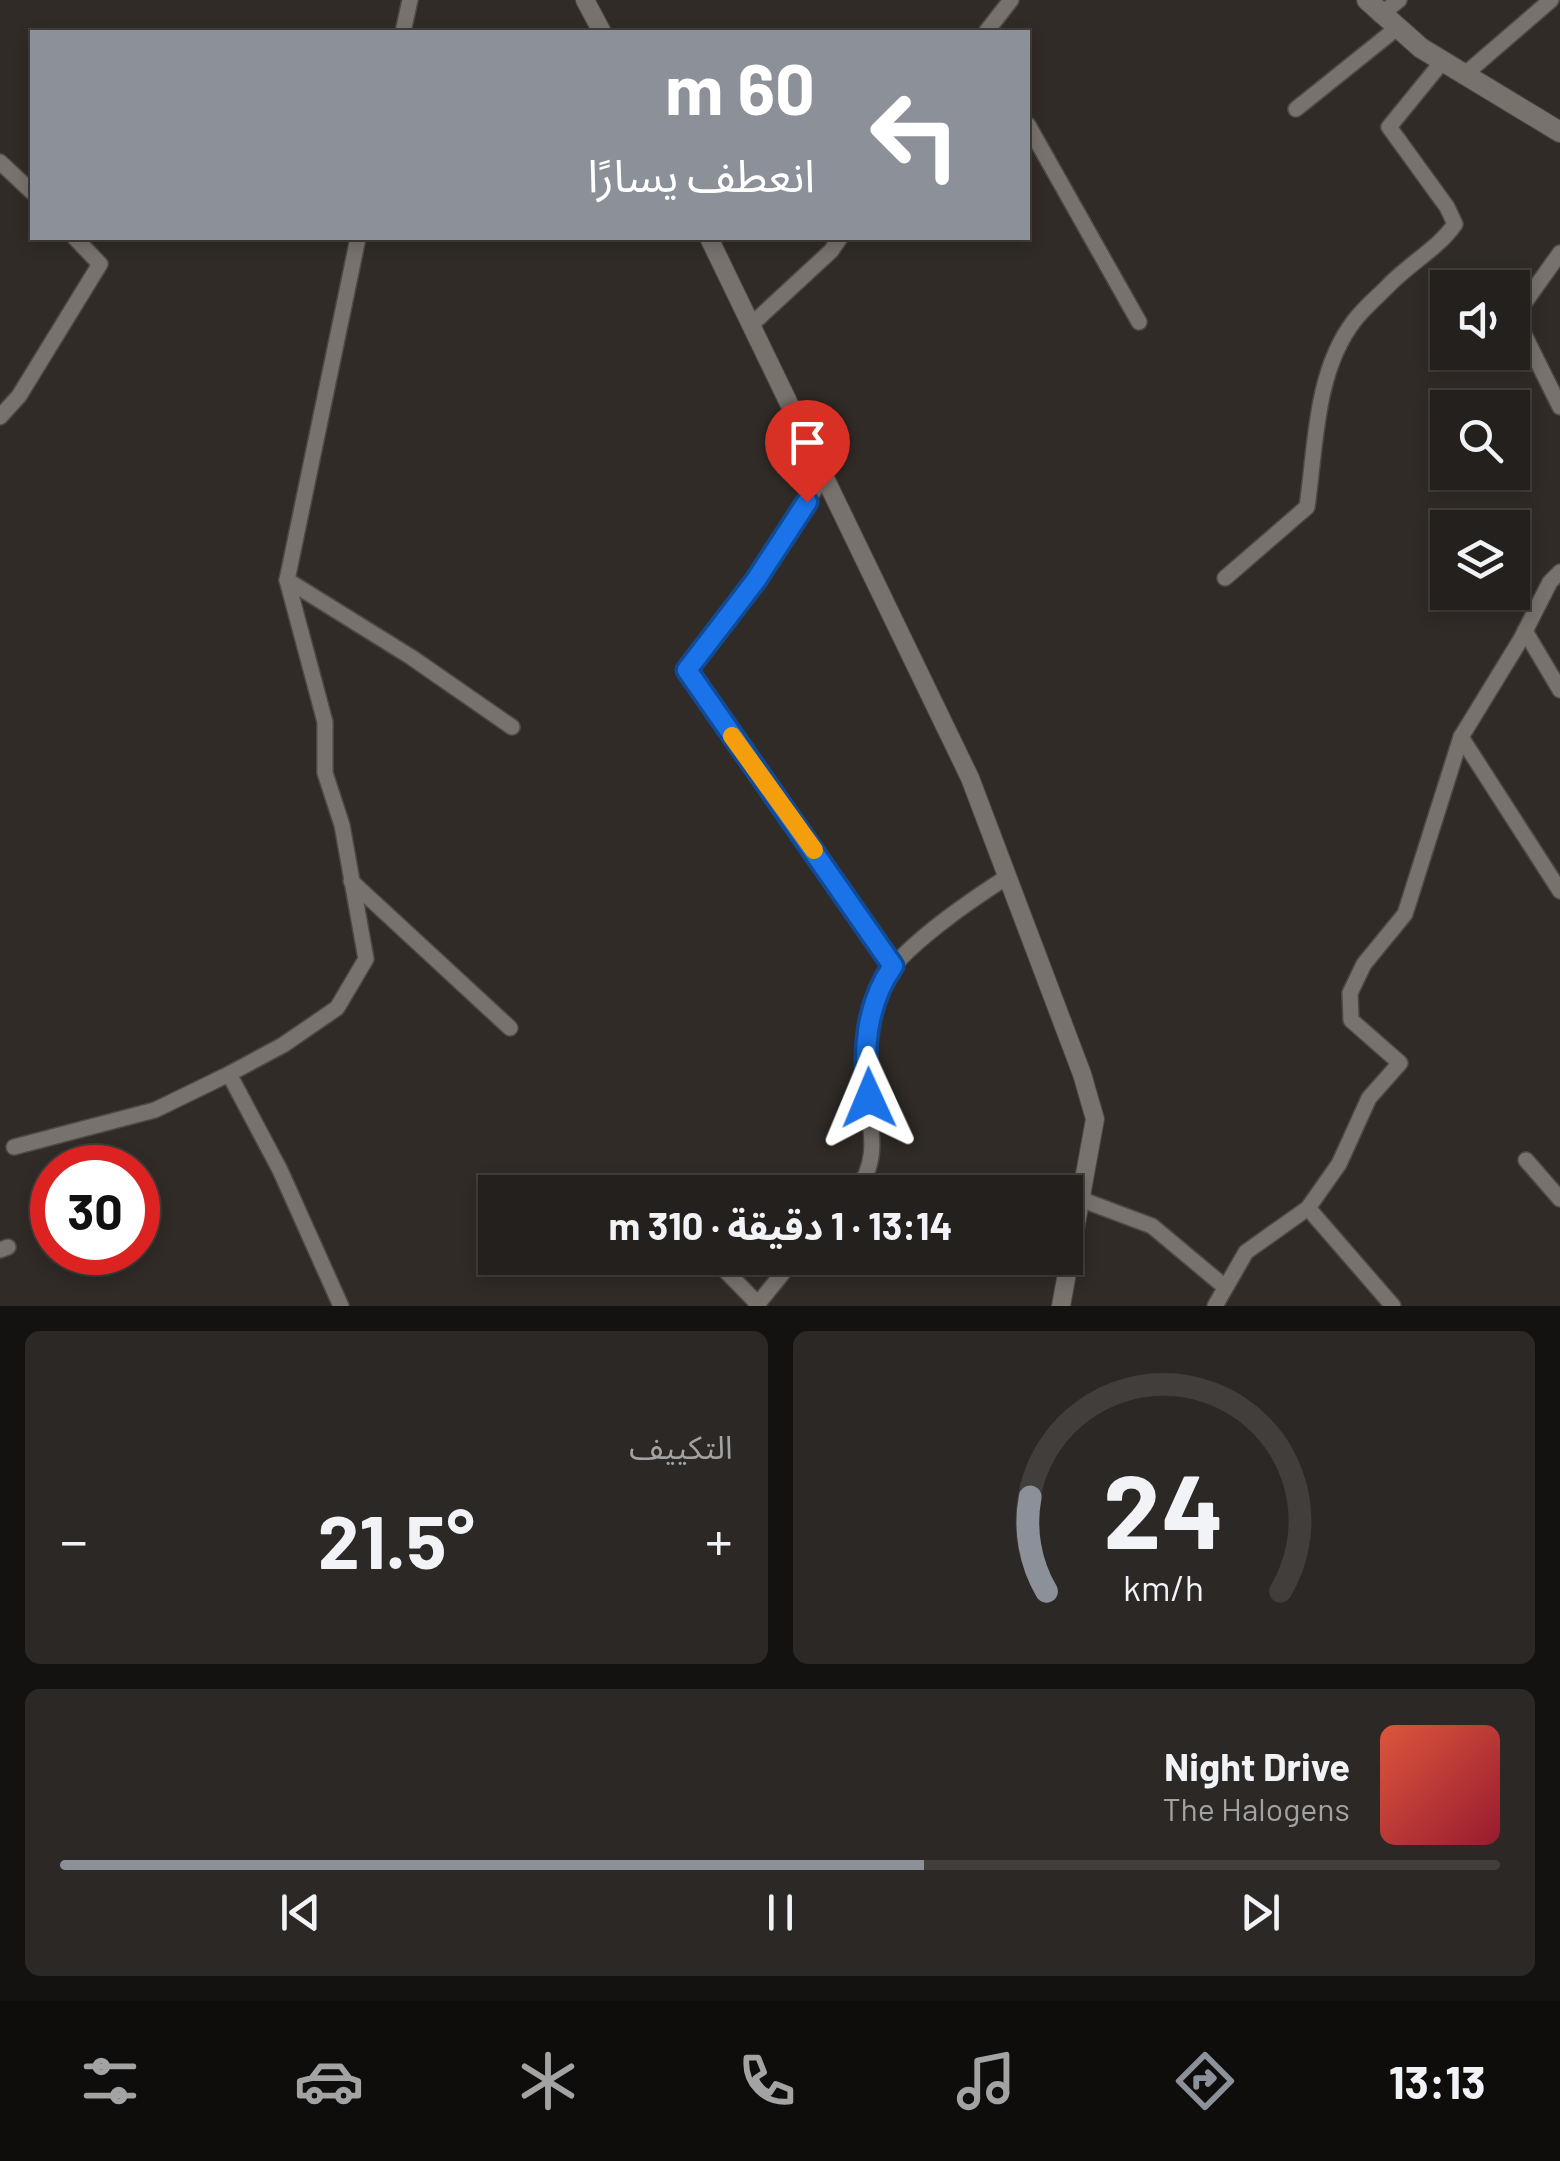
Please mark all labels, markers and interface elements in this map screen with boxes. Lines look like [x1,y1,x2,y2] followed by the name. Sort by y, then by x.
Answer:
[665,45,815,129] text: 60 m
[850,70,980,200] icon: left
[587,147,815,201] text: انعطف يسارًا
[1430,270,1530,610] map controls
[1430,270,1530,370] button: sound
[1430,390,1530,490] button: search
[765,400,850,503] pin
[780,415,835,470] icon: arrive
[1430,510,1530,610] button: layers
[817,1046,921,1150] position arrow
[30,1145,160,1275] speed limit sign: 30
[608,1202,953,1248] text: 13:14 · 1 دقيقة · 310 m
[629,1427,733,1465] text: التكييف
[1103,1445,1224,1570] text: 24
[318,1494,475,1584] text: 21.5°
[60,1506,88,1572] text: −
[705,1506,732,1572] text: +
[1123,1565,1204,1608] text: km/h
[1164,1743,1350,1789] text: Night Drive
[1162,1789,1350,1827] text: The Halogens
[273,1885,328,1940] icon: previous
[753,1885,808,1940] icon: pause
[1233,1885,1288,1940] icon: next
[75,2046,145,2116] icon: filters
[294,2046,364,2116] icon: car
[513,2046,583,2116] icon: climate
[732,2046,802,2116] icon: phone
[951,2046,1021,2116] icon: music
[1170,2046,1240,2116] icon: directions
[1389,2054,1486,2108] text: 13:13

